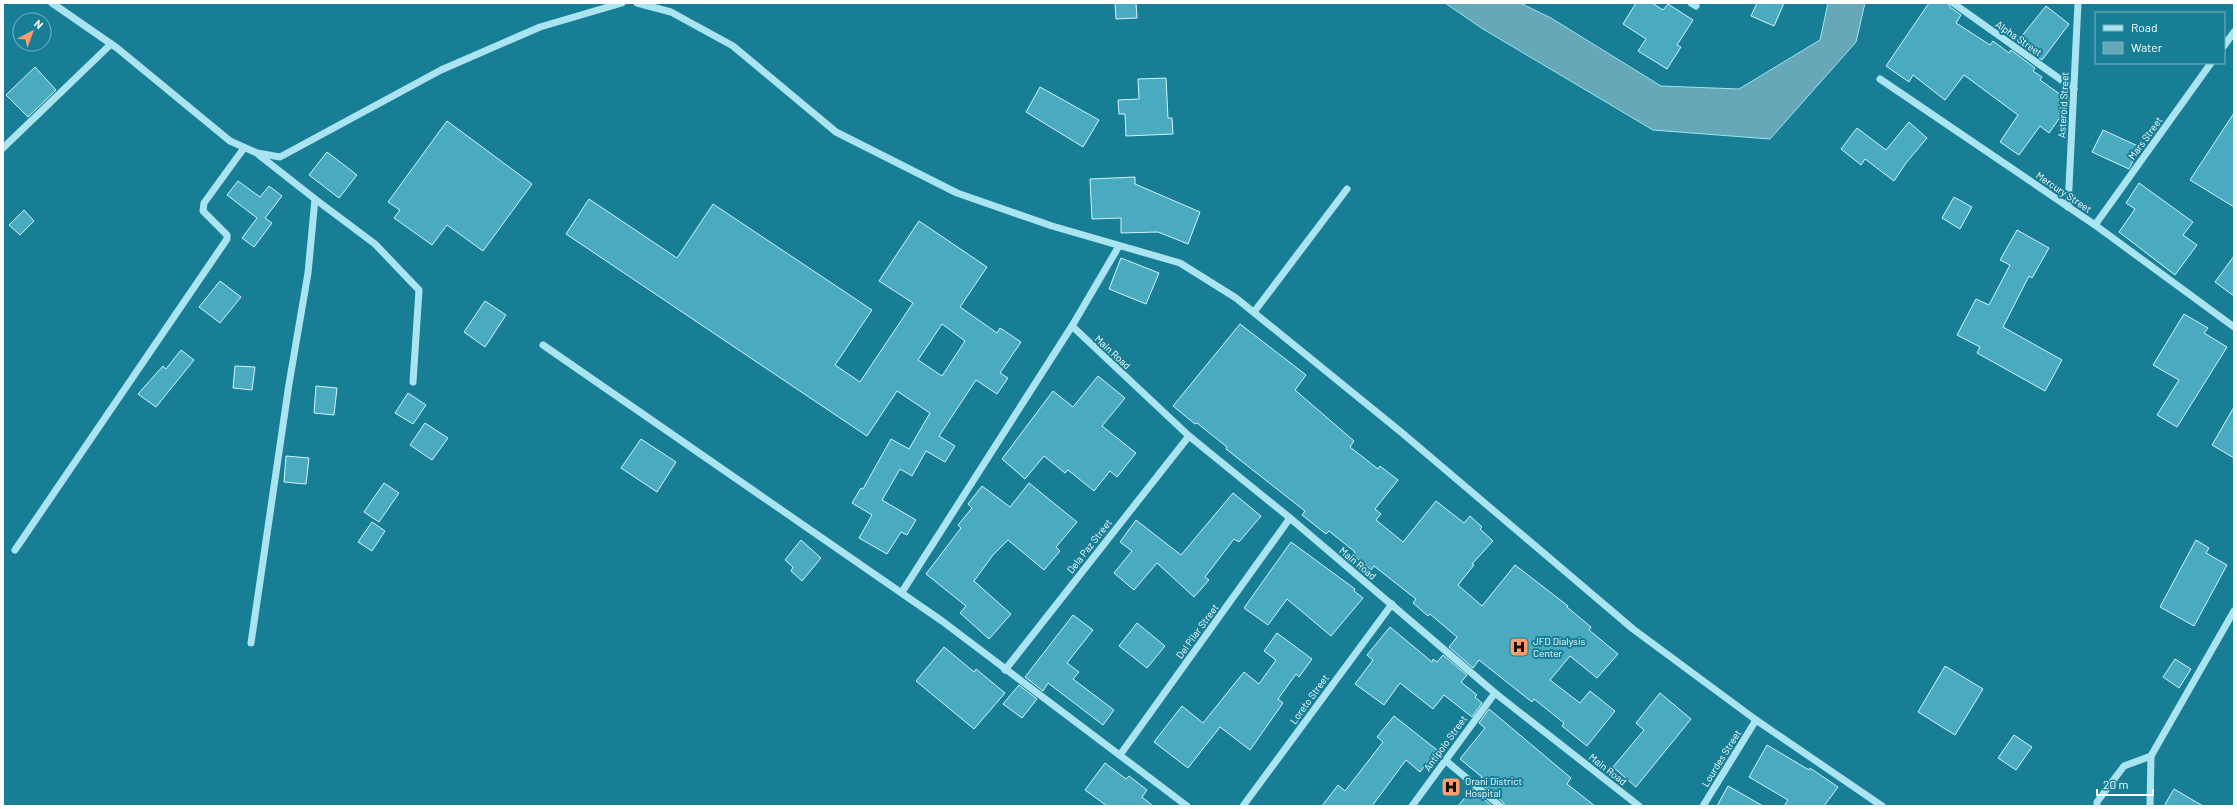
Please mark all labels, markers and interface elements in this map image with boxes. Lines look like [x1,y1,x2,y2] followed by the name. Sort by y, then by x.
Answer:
[12,12,52,52] north arrow
[2095,12,2225,64] legend
[32,17,46,31] text: N
[1994,18,2045,59] street label: Alpha Street
[2131,20,2158,34] text: Road
[2131,40,2163,54] text: Water
[2055,71,2071,138] street label: Asteroid Street
[2125,114,2165,162] street label: Mars Street
[2034,169,2094,215] street label: Mercury Street
[1093,333,1133,371] street label: Main Road
[1064,516,1114,576] street label: Dela Paz Street
[1337,544,1379,582] street label: Main Road
[1173,601,1221,661] street label: Del Pilar Street
[1533,635,1585,659] place label: JFD Dialysis Center
[1508,636,1530,658] hospital icon: JFD Dialysis Center
[1287,672,1331,726] street label: Loreto Street
[1421,713,1469,773] street label: Antipolo Street
[1699,727,1743,789] street label: Lourdes Street
[1587,751,1629,787] street label: Main Road
[2097,771,2153,797] scale bar
[1465,775,1522,799] place label: Orani District Hospital
[1440,776,1462,798] hospital icon: Orani District Hospital
[2103,777,2129,791] text: 20 m

